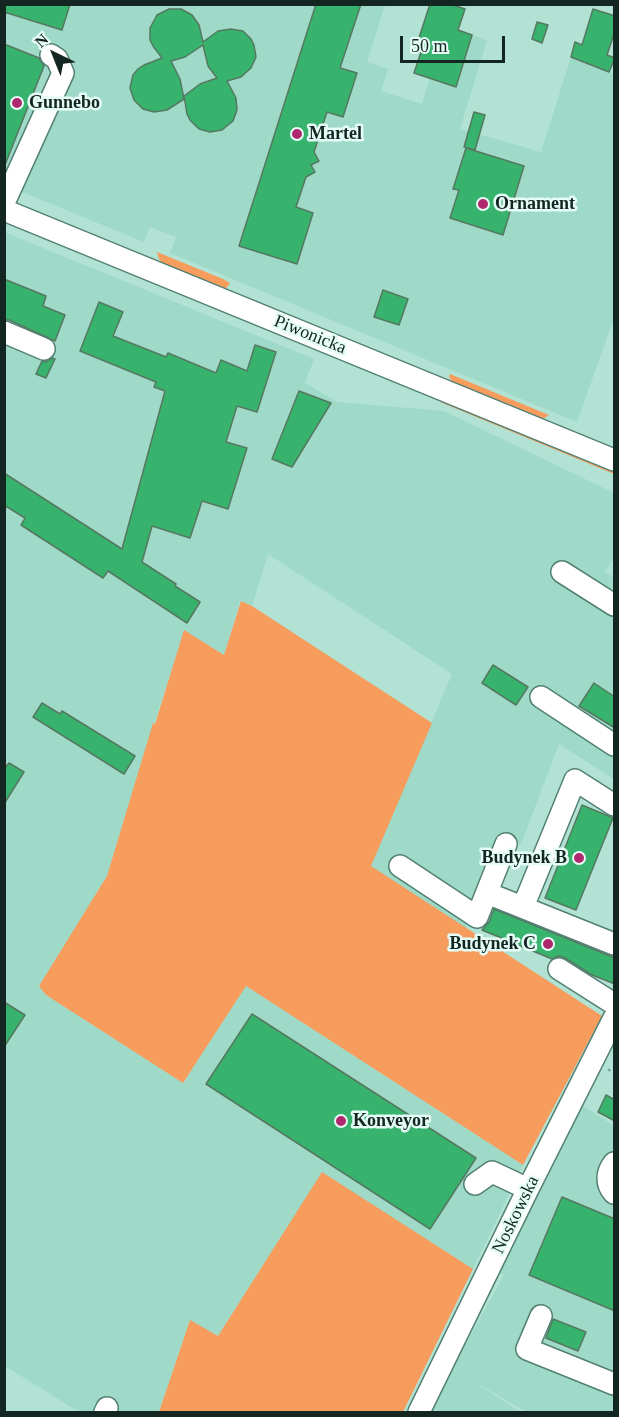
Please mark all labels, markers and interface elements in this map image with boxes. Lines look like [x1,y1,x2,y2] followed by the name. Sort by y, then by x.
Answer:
[24,24,84,84] north arrow
[403,24,508,62] scale bar
[31,30,51,51] text: N
[411,36,448,56] text: 50 m
[29,92,100,114] place label: Gunnebo
[10,96,24,110] marker: Gunnebo
[309,123,362,145] place label: Martel
[290,127,304,141] marker: Martel
[495,193,575,215] place label: Ornament
[476,197,490,211] marker: Ornament
[271,311,349,359] street label: Piwonicka
[481,847,567,869] place label: Budynek B
[572,851,586,865] marker: Budynek B
[449,933,536,955] place label: Budynek C
[541,937,555,951] marker: Budynek C
[353,1110,429,1132] place label: Konveyor
[334,1114,348,1128] marker: Konveyor
[488,1173,544,1257] street label: Noskowska

